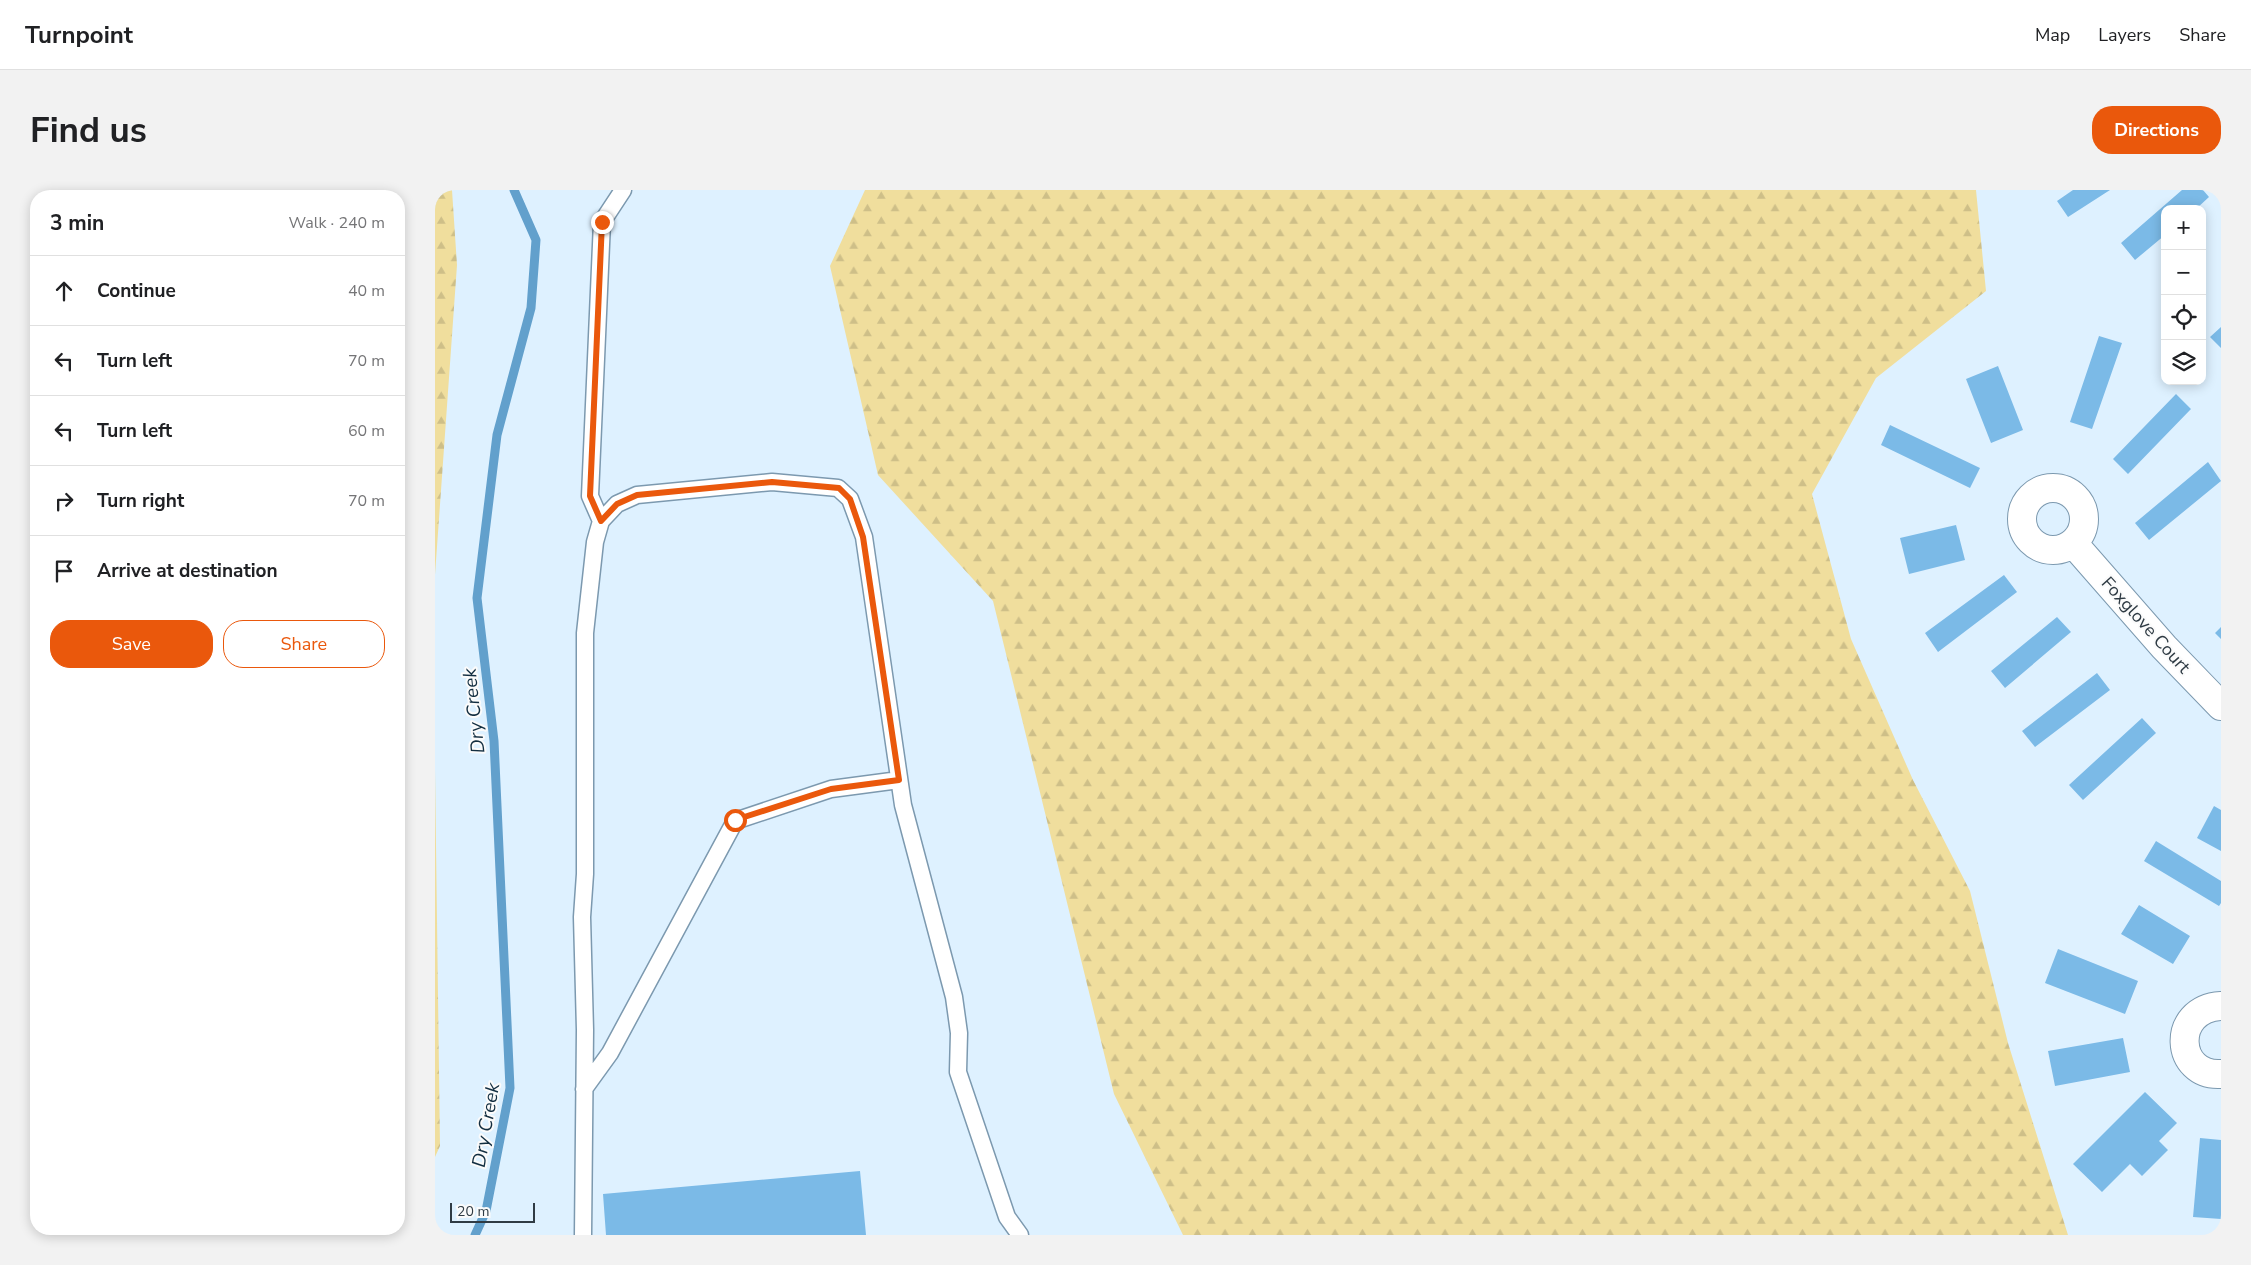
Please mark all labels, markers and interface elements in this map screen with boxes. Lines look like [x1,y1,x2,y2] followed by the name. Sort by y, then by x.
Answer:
[25,19,133,51] text: Turnpoint
[2035,23,2070,47] text: Map
[2098,23,2151,47] text: Layers
[2179,23,2226,47] text: Share
[2092,106,2221,154] button: Directions
[30,107,147,154] text: Find us
[2161,205,2206,385] map controls
[2161,205,2206,250] button: +
[50,209,104,237] text: 3 min
[591,211,614,234] route end
[289,212,385,234] text: Walk · 240 m
[2161,250,2206,295] button: −
[50,277,78,305] icon: ahead
[97,278,176,304] text: Continue
[348,280,385,302] text: 40 m
[2161,295,2206,340] button: locate
[2161,340,2206,385] button: layers
[50,347,78,375] icon: left
[97,348,172,374] text: Turn left
[348,350,385,372] text: 70 m
[50,417,78,445] icon: left
[97,418,172,444] text: Turn left
[348,420,385,442] text: 60 m
[50,487,78,515] icon: right
[97,488,184,514] text: Turn right
[348,490,385,512] text: 70 m
[50,557,78,585] icon: arrive
[97,558,278,584] text: Arrive at destination
[2096,571,2196,679] street label: Foxglove Court
[50,620,213,668] button: Save
[223,620,385,668] button: Share
[457,667,491,755] water label: Dry Creek
[724,809,747,832] route start
[466,1080,506,1169] water label: Dry Creek
[450,1200,535,1223] scale bar
[457,1202,489,1221] text: 20 m

